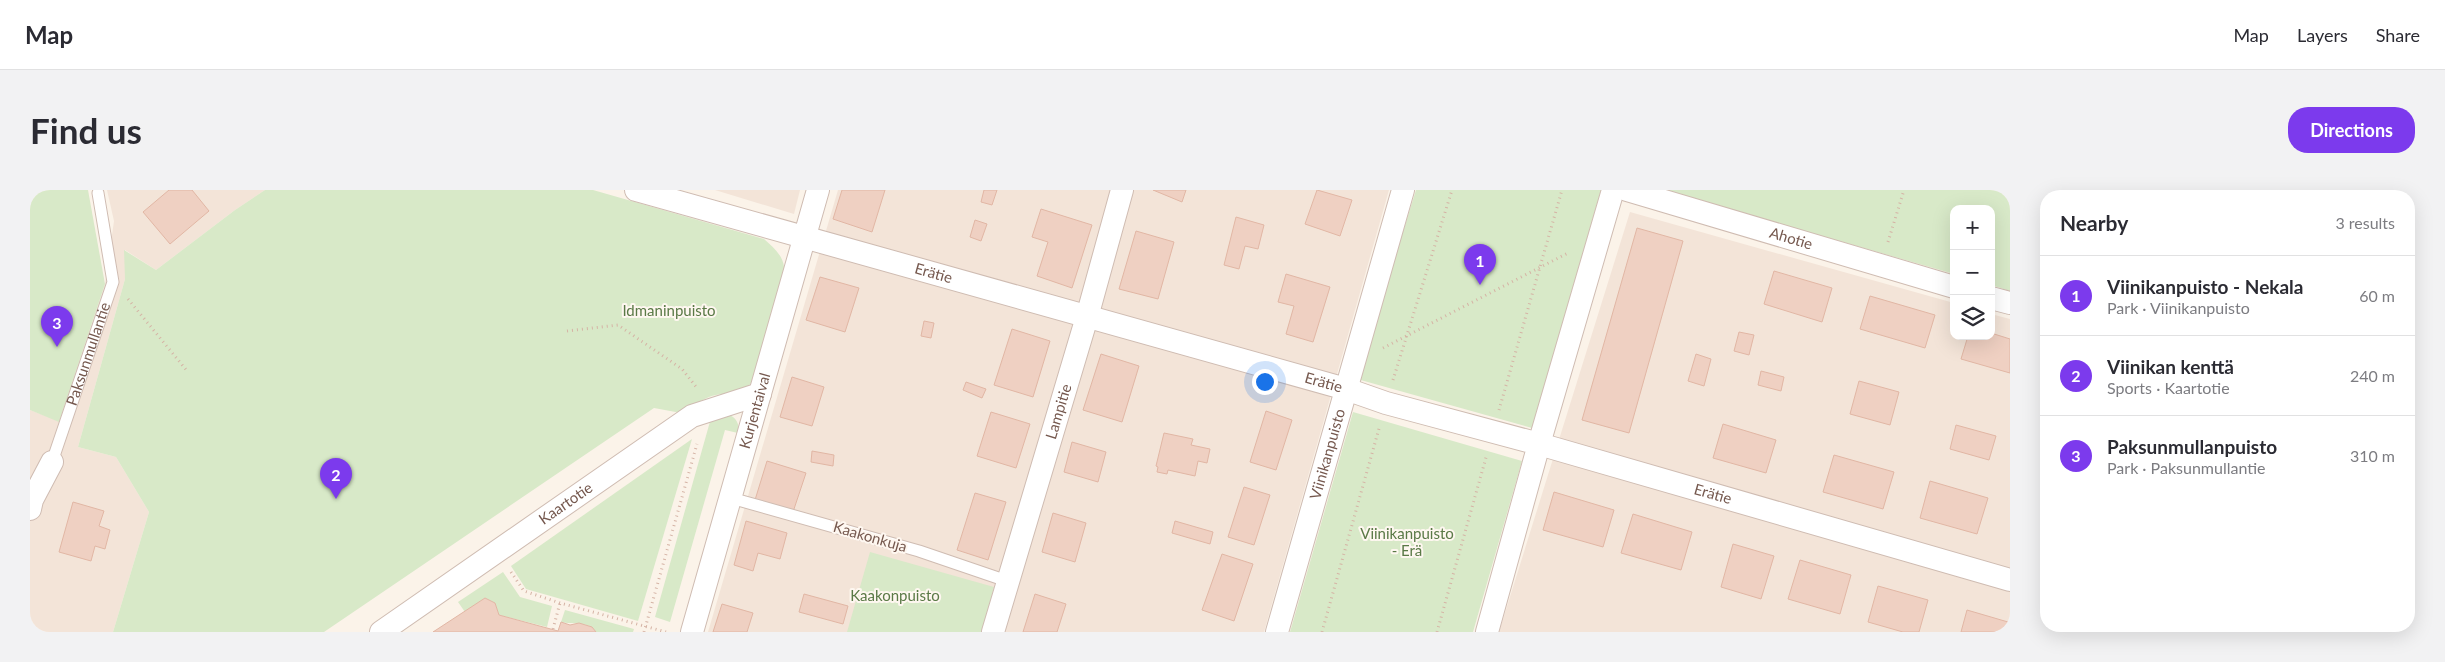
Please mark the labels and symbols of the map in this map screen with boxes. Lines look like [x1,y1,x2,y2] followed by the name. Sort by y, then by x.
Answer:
[1768,223,1815,253] street label: Ahotie
[1464,244,1496,285] pin: 1
[913,259,955,286] street label: Erätie
[62,300,113,408] street label: Paksunmullantie
[622,301,716,319] park label: Idmaninpuisto
[41,306,73,347] pin: 3
[1303,368,1345,396] street label: Erätie
[1252,369,1278,395] your location
[735,370,773,451] street label: Kurjentaival
[1041,381,1075,441] street label: Lampitie
[1305,406,1348,501] street label: Viinikanpuisto
[320,458,352,499] pin: 2
[535,478,596,528] street label: Kaartotie
[1692,479,1734,507] street label: Erätie
[831,517,909,555] street label: Kaakonkuja
[1360,524,1454,559] park label: Viinikanpuisto - Erä
[850,586,940,604] park label: Kaakonpuisto

